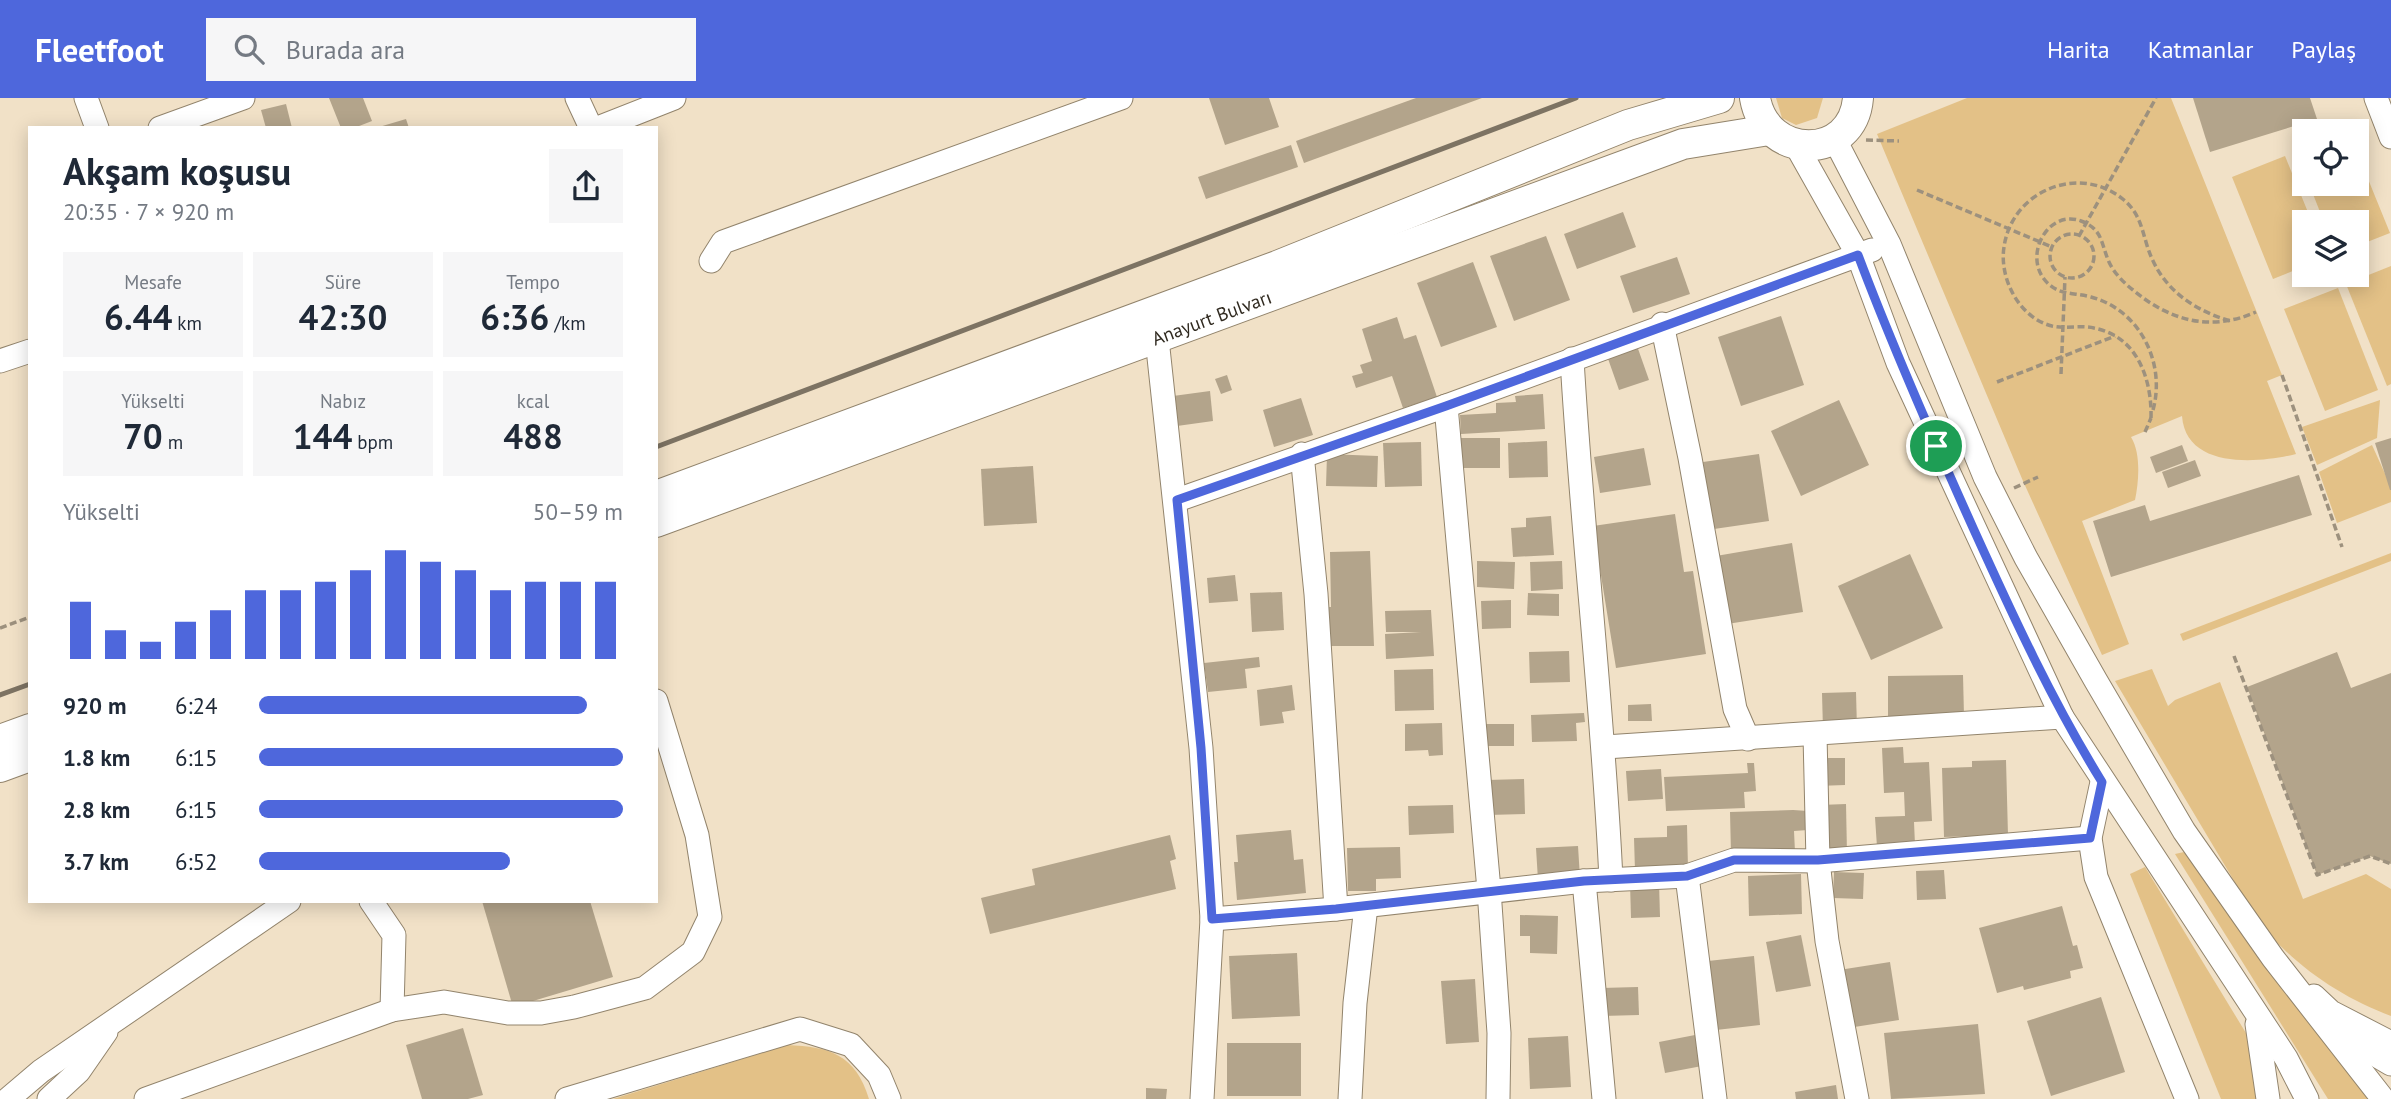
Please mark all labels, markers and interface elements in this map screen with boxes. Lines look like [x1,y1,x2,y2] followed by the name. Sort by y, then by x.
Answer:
[206,18,696,81] search box
[35,28,164,71] text: Fleetfoot
[230,30,268,68] icon: search
[286,33,405,66] text: Burada ara
[2047,34,2110,65] text: Harita
[2148,34,2253,65] text: Katmanlar
[2291,34,2356,65] text: Paylaş
[2292,119,2369,287] map controls
[2292,119,2369,196] button: locate
[63,146,291,195] text: Akşam koşusu
[549,149,623,223] button: share
[63,197,234,226] text: 20:35 · 7 × 920 m
[2292,210,2369,287] button: layers
[124,270,182,294] text: Mesafe
[325,270,361,294] text: Süre
[506,270,560,294] text: Tempo
[1148,285,1275,350] street label: Anayurt Bulvarı
[104,294,172,340] text: 6.44
[299,294,387,340] text: 42:30
[480,294,549,340] text: 6:36
[172,311,202,335] text: km
[549,311,586,335] text: /km
[121,389,185,413] text: Yükselti
[320,389,366,413] text: Nabız
[517,389,549,413] text: kcal
[123,413,163,459] text: 70
[293,413,352,459] text: 144
[503,413,563,459] text: 488
[1906,416,1966,476] pin
[1917,427,1955,465] icon: arrive
[163,430,183,454] text: m
[352,430,393,454] text: bpm
[63,497,140,526] text: Yükselti
[533,497,623,526] text: 50–59 m
[63,691,126,720] text: 920 m
[175,691,218,720] text: 6:24
[63,743,130,772] text: 1.8 km
[175,743,218,772] text: 6:15
[63,795,130,824] text: 2.8 km
[175,795,218,824] text: 6:15
[63,847,129,876] text: 3.7 km
[175,847,218,876] text: 6:52

